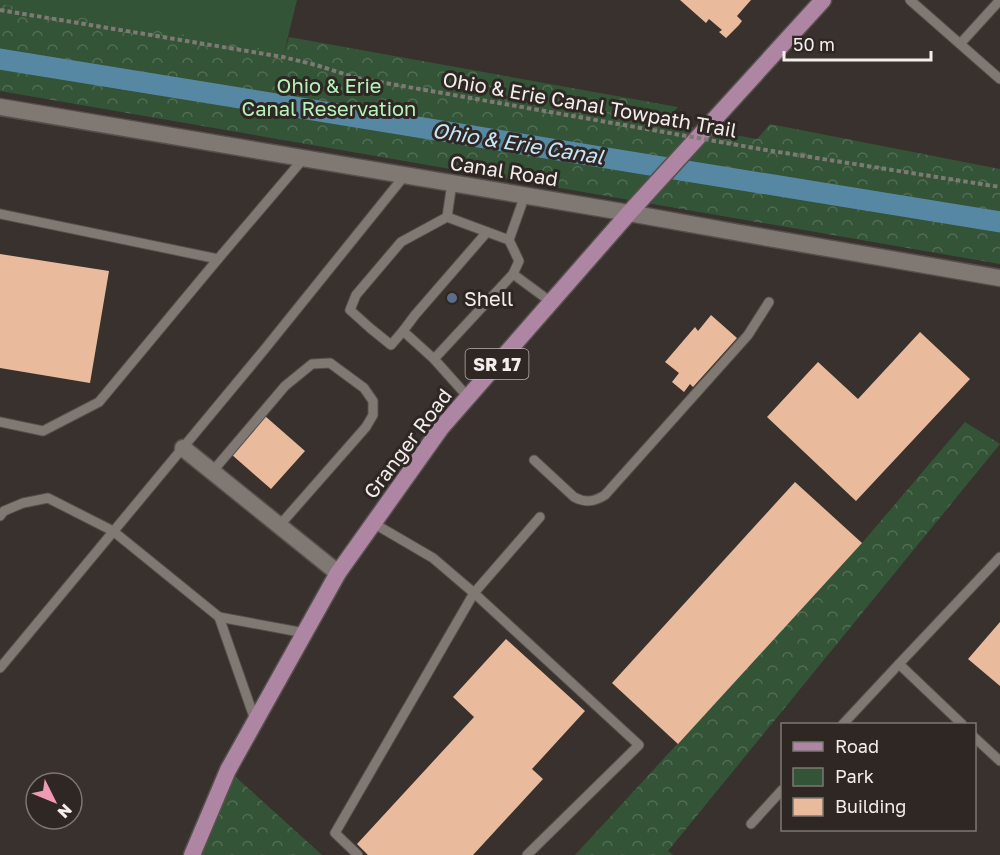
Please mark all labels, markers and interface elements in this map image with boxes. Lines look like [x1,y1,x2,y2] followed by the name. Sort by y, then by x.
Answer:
[784,24,931,62] scale bar
[793,33,835,55] text: 50 m
[441,66,739,142] street label: Ohio & Erie Canal Towpath Trail
[242,73,416,120] park label: Ohio & Erie Canal Reservation
[431,117,605,169] water label: Ohio & Erie Canal
[448,150,560,190] street label: Canal Road
[464,286,514,310] place label: Shell
[445,291,459,305] marker: Shell
[466,349,528,379] road number: SR 17
[358,383,456,503] street label: Granger Road
[781,723,976,831] legend
[835,735,879,757] text: Road
[835,765,874,787] text: Park
[24,771,84,831] north arrow
[835,795,906,817] text: Building
[54,800,76,823] text: N

